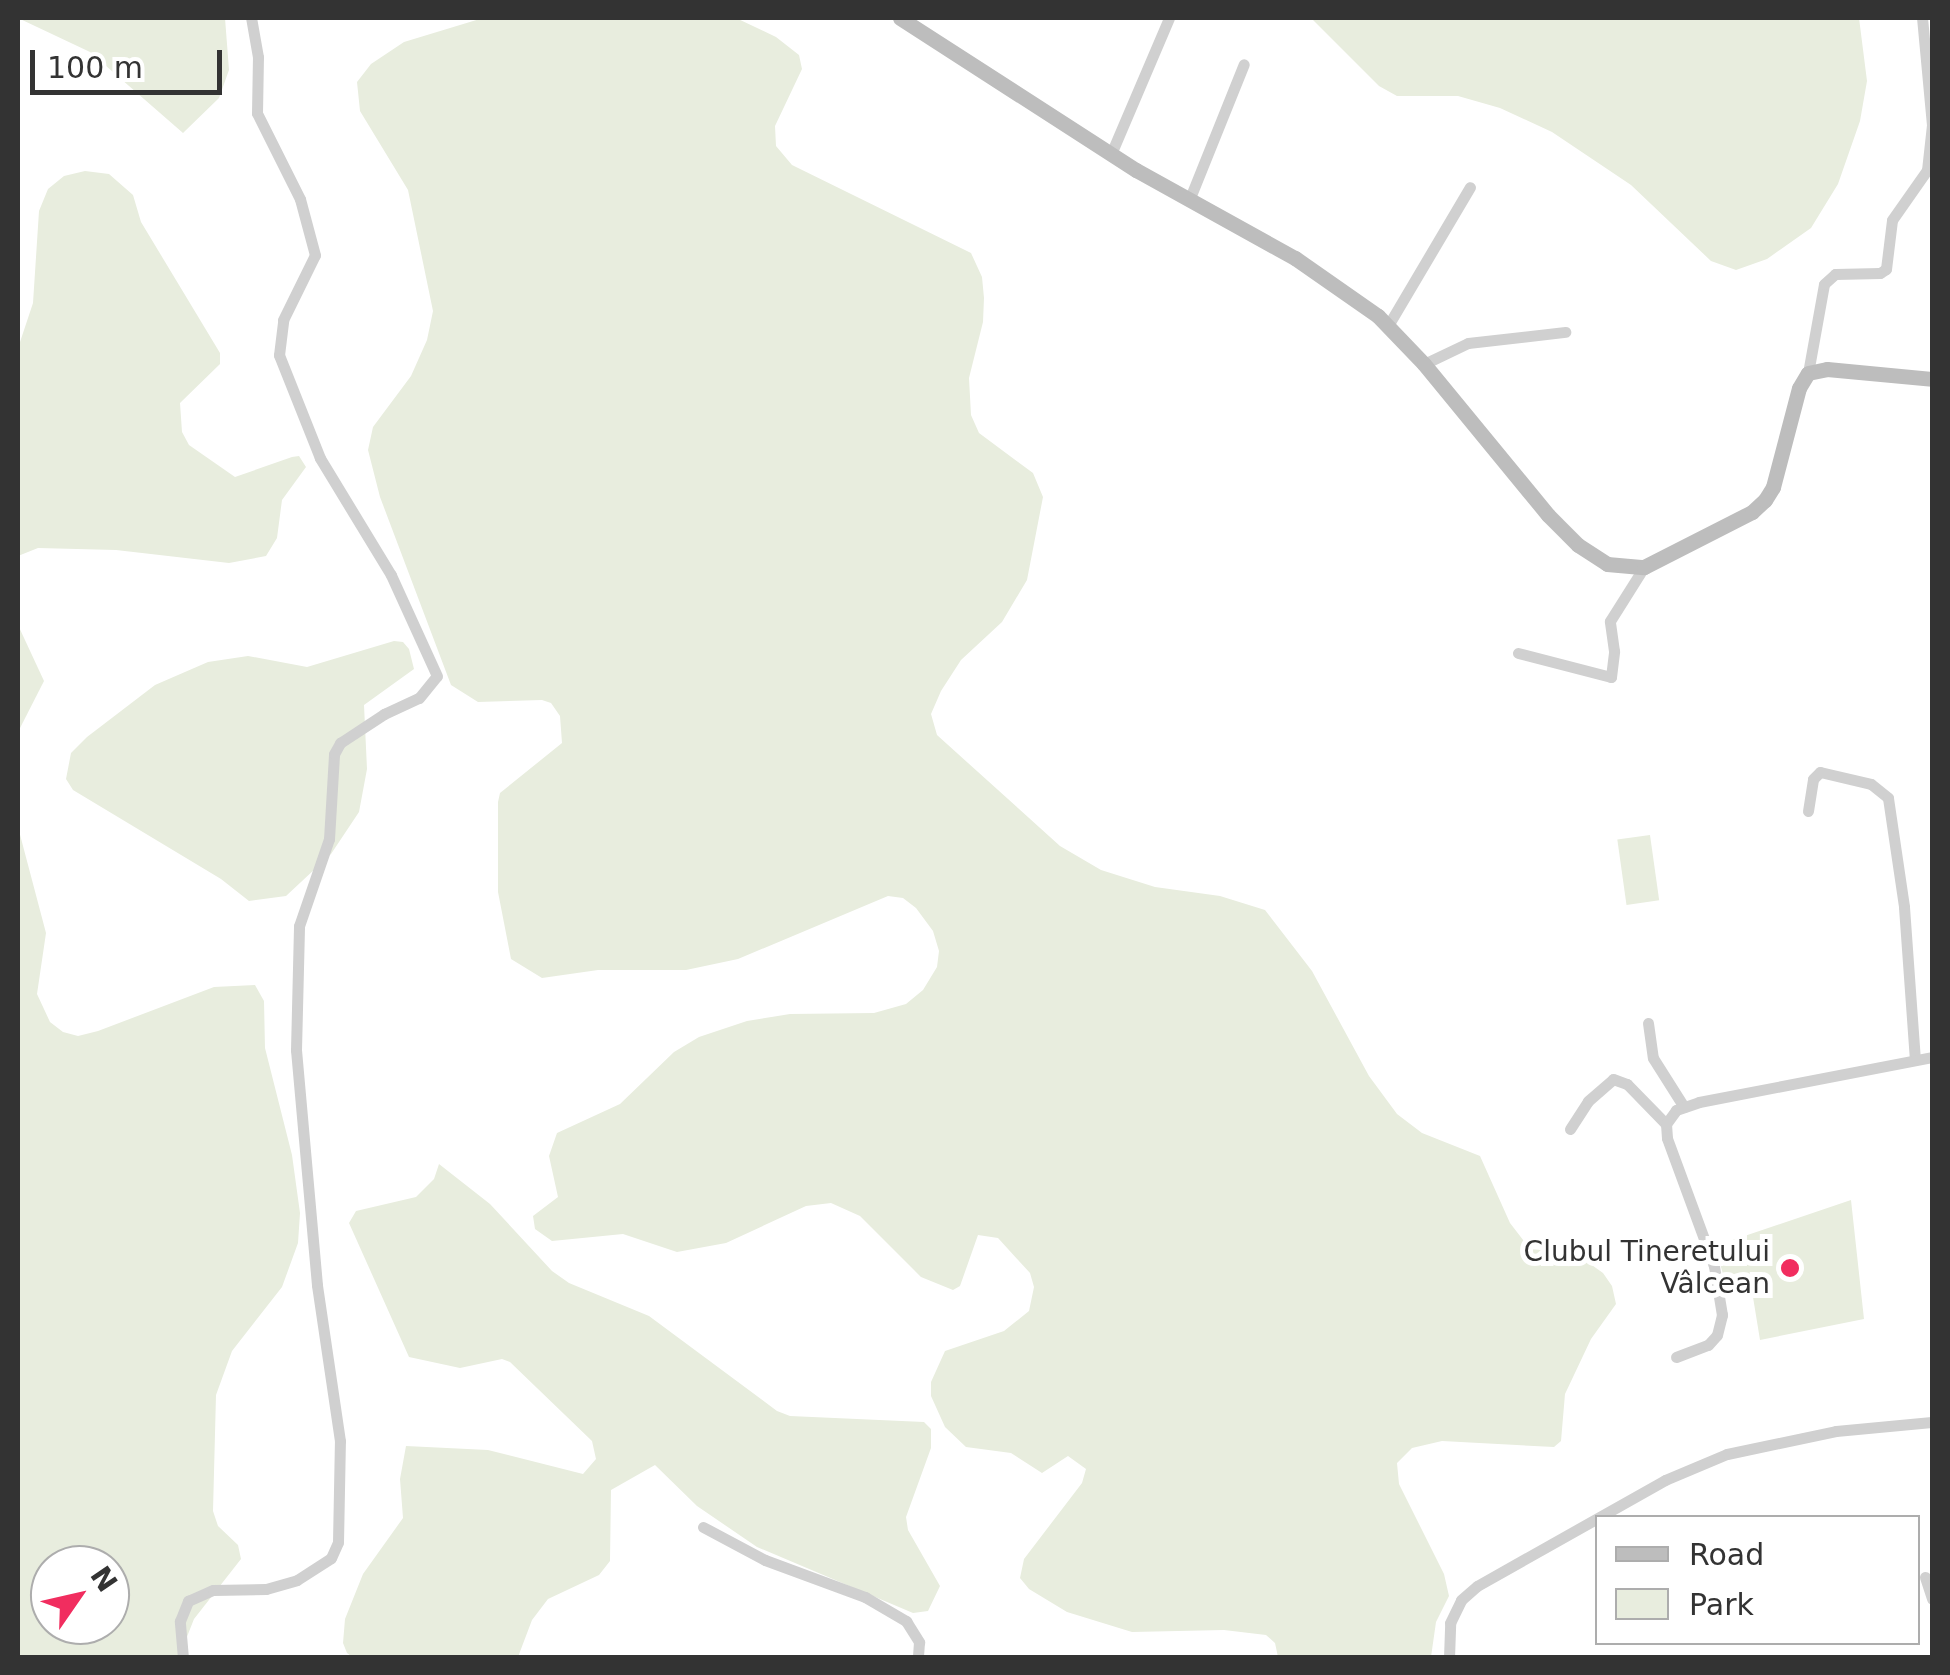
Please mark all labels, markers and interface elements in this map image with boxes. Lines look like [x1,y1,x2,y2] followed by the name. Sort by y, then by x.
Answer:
[35,30,228,92] scale bar
[47,50,143,85] text: 100 m
[1524,1235,1770,1301] place label: Clubul Tineretului Vâlcean
[1779,1257,1801,1279] marker: Clubul Tineretului Vâlcean
[1595,1515,1920,1645] legend
[1689,1537,1764,1572] text: Road
[30,1545,130,1645] north arrow
[83,1560,124,1598] text: N
[1689,1587,1754,1622] text: Park

